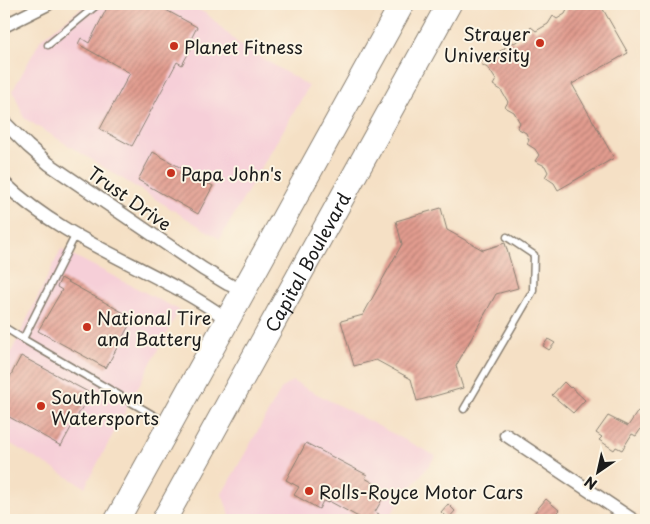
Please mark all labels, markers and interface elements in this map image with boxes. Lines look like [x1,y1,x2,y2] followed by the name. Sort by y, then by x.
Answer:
[444,20,531,68] place label: Strayer University
[184,33,303,60] place label: Planet Fitness
[534,37,546,49] marker: Strayer University
[168,40,180,52] marker: Planet Fitness
[83,159,177,237] street label: Trust Drive
[181,160,282,187] place label: Papa John's
[165,167,177,179] marker: Papa John's
[257,187,356,336] street label: Capital Boulevard
[97,304,211,352] place label: National Tire and Battery
[81,321,93,333] marker: National Tire and Battery
[51,383,159,431] place label: SouthTown Watersports
[35,400,47,412] marker: SouthTown Watersports
[572,446,622,496] north arrow
[580,471,601,495] text: N
[319,478,523,505] place label: Rolls-Royce Motor Cars
[303,485,315,497] marker: Rolls-Royce Motor Cars

